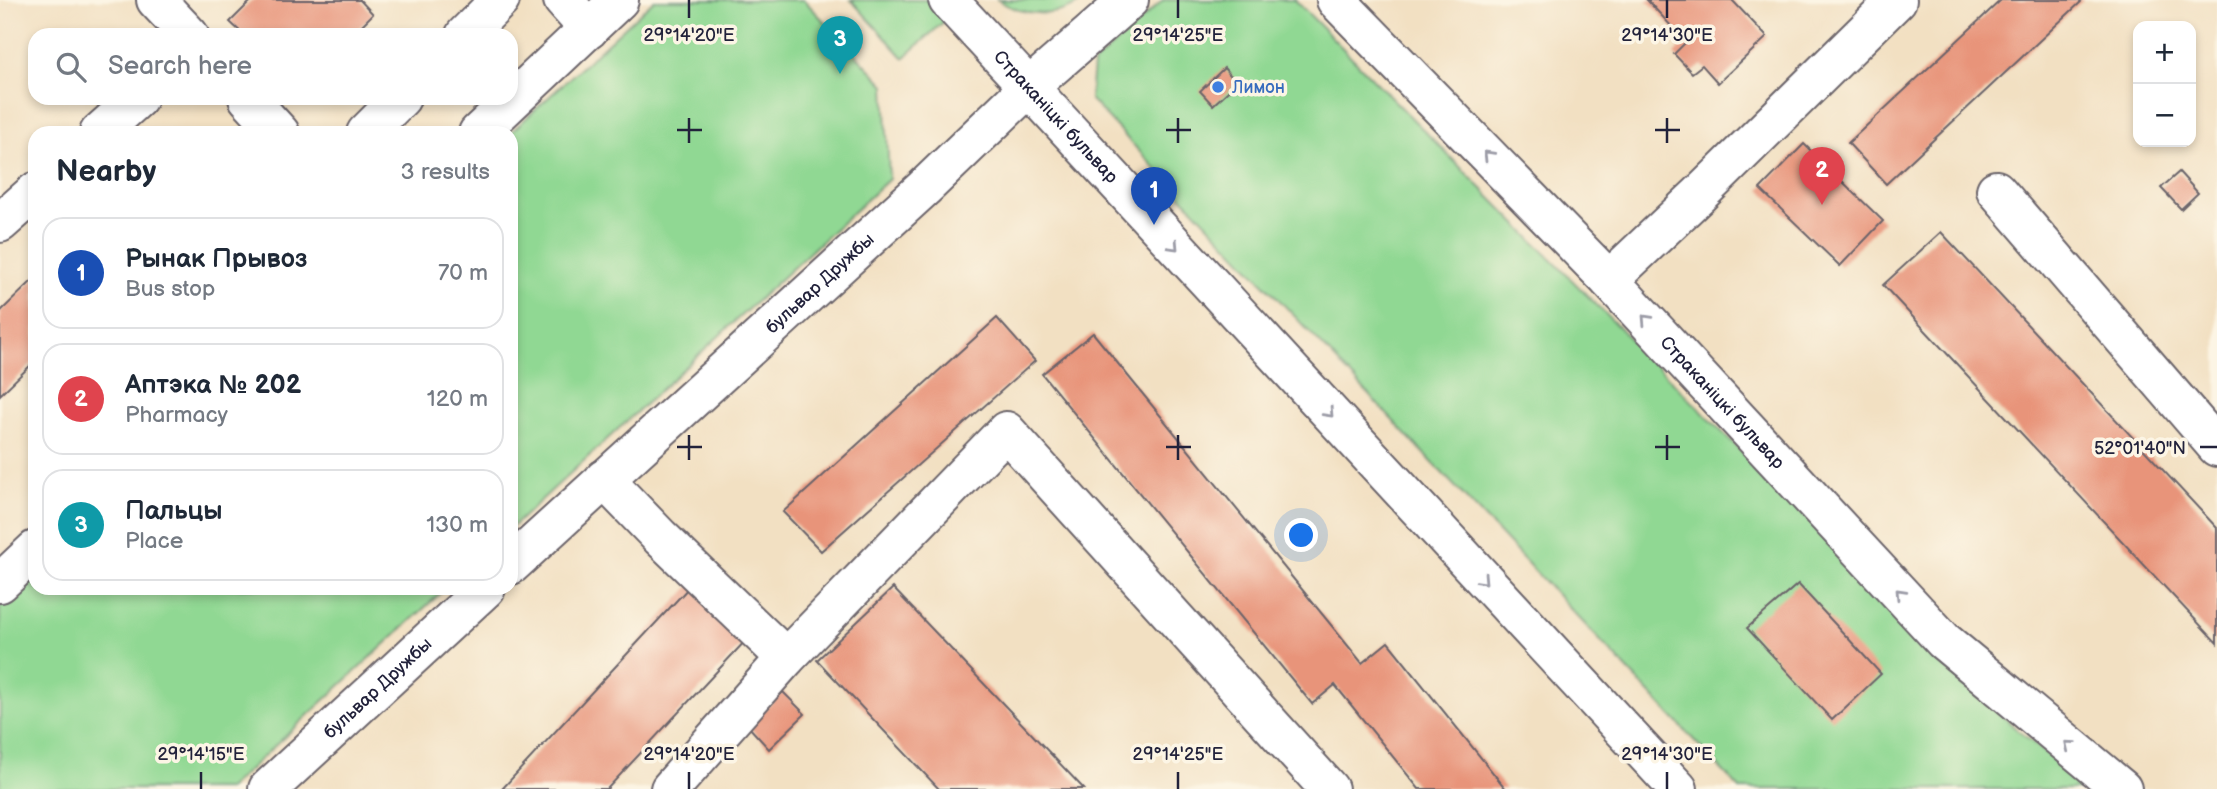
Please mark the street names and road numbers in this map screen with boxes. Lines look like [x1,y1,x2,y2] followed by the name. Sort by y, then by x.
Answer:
[989,46,1122,188] street label: Страканіцкі бульвар
[762,229,878,338] street label: бульвар Дружбы
[1656,332,1789,473] street label: Страканіцкі бульвар
[320,634,436,743] street label: бульвар Дружбы

